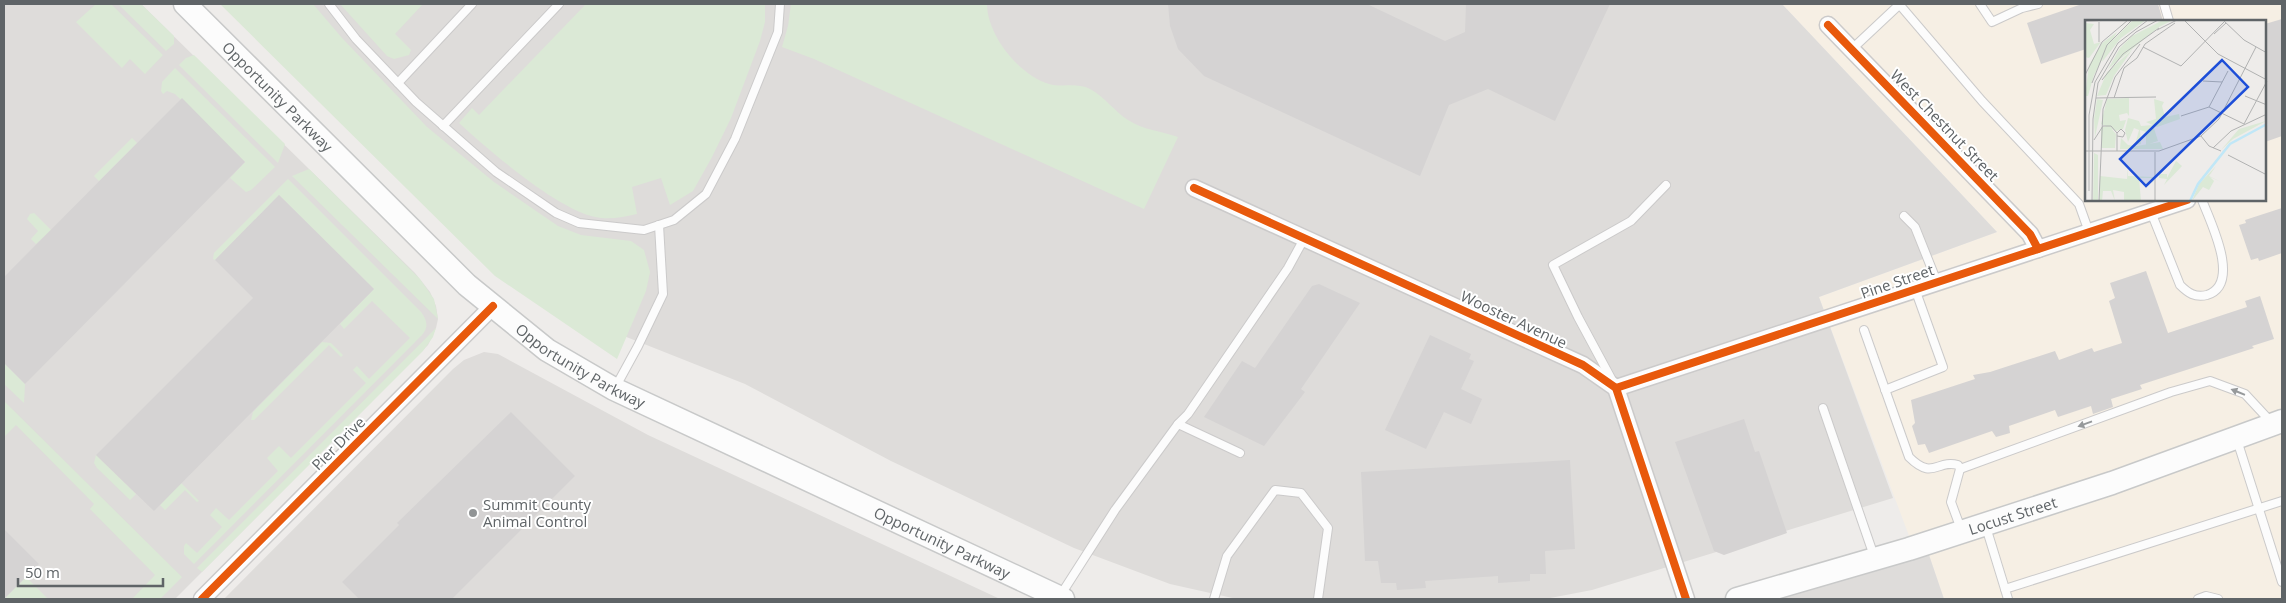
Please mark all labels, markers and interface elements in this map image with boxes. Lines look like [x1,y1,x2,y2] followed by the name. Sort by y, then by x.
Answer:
[2085,20,2266,201] inset map
[218,37,338,156] street label: Opportunity Parkway
[1886,65,2004,185] street label: West Chestnut Street
[1858,259,1936,303] street label: Pine Street
[1458,286,1570,352] street label: Wooster Avenue
[512,319,649,412] street label: Opportunity Parkway
[2231,387,2245,395] one-way arrow
[307,412,369,474] street label: Pier Drive
[2077,420,2092,428] one-way arrow
[1966,492,2059,539] street label: Locust Street
[483,494,591,531] place label: Summit County Animal Control
[871,502,1014,583] street label: Opportunity Parkway
[467,507,479,519] marker: Summit County Animal Control
[18,556,162,588] scale bar
[25,562,60,582] text: 50 m

